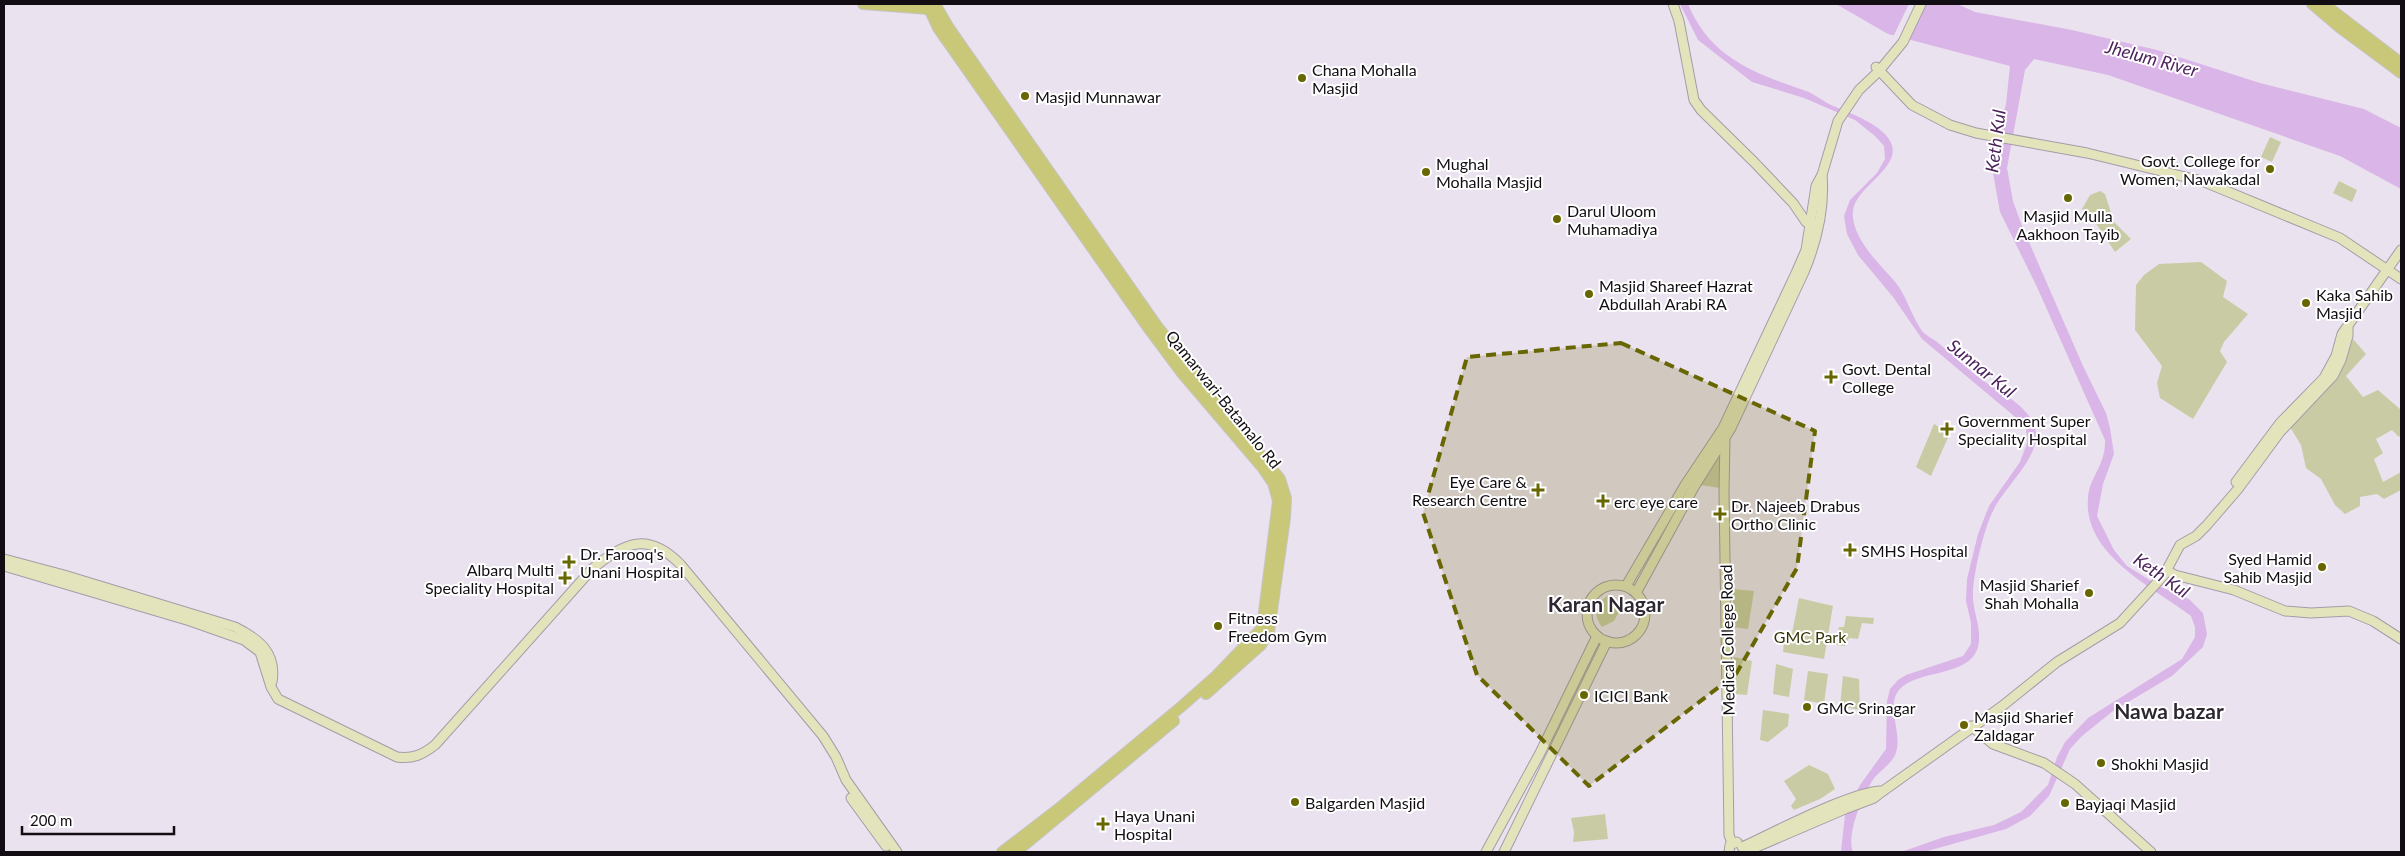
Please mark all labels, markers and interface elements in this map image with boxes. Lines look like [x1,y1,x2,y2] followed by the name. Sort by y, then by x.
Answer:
[2102,35,2201,81] water label: Jhelum River
[1312,60,1417,97] place label: Chana Mohalla Masjid
[1296,72,1308,84] marker: Chana Mohalla Masjid
[1035,87,1161,106] place label: Masjid Munnawar
[1019,90,1031,102] marker: Masjid Munnawar
[1980,108,2010,174] water label: Keth Kul
[2120,151,2260,188] place label: Govt. College for Women, Nawakadal
[1436,154,1542,191] place label: Mughal Mohalla Masjid
[2264,163,2276,175] marker: Govt. College for Women, Nawakadal
[1420,166,1432,178] marker: Mughal Mohalla Masjid
[2062,192,2074,204] marker: Masjid Mulla Aakhoon Tayib
[1567,201,1657,238] place label: Darul Uloom Muhamadiya
[2017,206,2120,243] place label: Masjid Mulla Aakhoon Tayib
[1551,213,1563,225] marker: Darul Uloom Muhamadiya
[1599,276,1753,313] place label: Masjid Shareef Hazrat Abdullah Arabi RA
[2316,285,2393,322] place label: Kaka Sahib Masjid
[1583,288,1595,300] marker: Masjid Shareef Hazrat Abdullah Arabi RA
[2300,297,2312,309] marker: Kaka Sahib Masjid
[1163,326,1285,472] street label: Qamarwari-Batamalo Rd
[1944,334,2020,402] water label: Sunnar Kul
[1842,359,1931,396] place label: Govt. Dental College
[1824,370,1838,384] marker: Govt. Dental College
[1958,411,2091,448] place label: Government Super Speciality Hospital
[1940,422,1954,436] marker: Government Super Speciality Hospital
[1412,472,1528,509] place label: Eye Care & Research Centre
[1531,483,1545,497] marker: Eye Care & Research Centre
[1614,492,1698,511] place label: erc eye care
[1596,494,1610,508] marker: erc eye care
[1731,496,1860,533] place label: Dr. Najeeb Drabus Ortho Clinic
[1713,507,1727,521] marker: Dr. Najeeb Drabus Ortho Clinic
[1861,541,1968,560] place label: SMHS Hospital
[1843,543,1857,557] marker: SMHS Hospital
[580,544,684,581] place label: Dr. Farooq's Unani Hospital
[2130,548,2194,602] water label: Keth Kul
[2224,549,2312,586] place label: Syed Hamid Sahib Masjid
[562,555,576,569] marker: Dr. Farooq's Unani Hospital
[425,560,554,597] place label: Albarq Multi Speciality Hospital
[2316,561,2328,573] marker: Syed Hamid Sahib Masjid
[1716,564,1738,716] street label: Medical College Road
[558,571,572,585] marker: Albarq Multi Speciality Hospital
[1980,575,2079,612] place label: Masjid Sharief Shah Mohalla
[2083,587,2095,599] marker: Masjid Sharief Shah Mohalla
[1548,591,1664,616] district label: Karan Nagar
[1228,608,1327,645] place label: Fitness Freedom Gym
[1212,620,1224,632] marker: Fitness Freedom Gym
[1774,627,1847,646] park label: GMC Park
[1594,686,1669,705] place label: ICICI Bank
[1578,689,1590,701] marker: ICICI Bank
[1817,698,1916,717] place label: GMC Srinagar
[2114,698,2224,723] district label: Nawa bazar
[1801,701,1813,713] marker: GMC Srinagar
[1974,707,2074,744] place label: Masjid Sharief Zaldagar
[1958,719,1970,731] marker: Masjid Sharief Zaldagar
[2111,754,2209,773] place label: Shokhi Masjid
[2095,757,2107,769] marker: Shokhi Masjid
[1305,793,1425,812] place label: Balgarden Masjid
[2075,794,2176,813] place label: Bayjaqi Masjid
[1289,796,1301,808] marker: Balgarden Masjid
[2059,797,2071,809] marker: Bayjaqi Masjid
[22,804,175,836] scale bar
[1114,806,1195,843] place label: Haya Unani Hospital
[30,811,72,829] text: 200 m
[1096,817,1110,831] marker: Haya Unani Hospital

